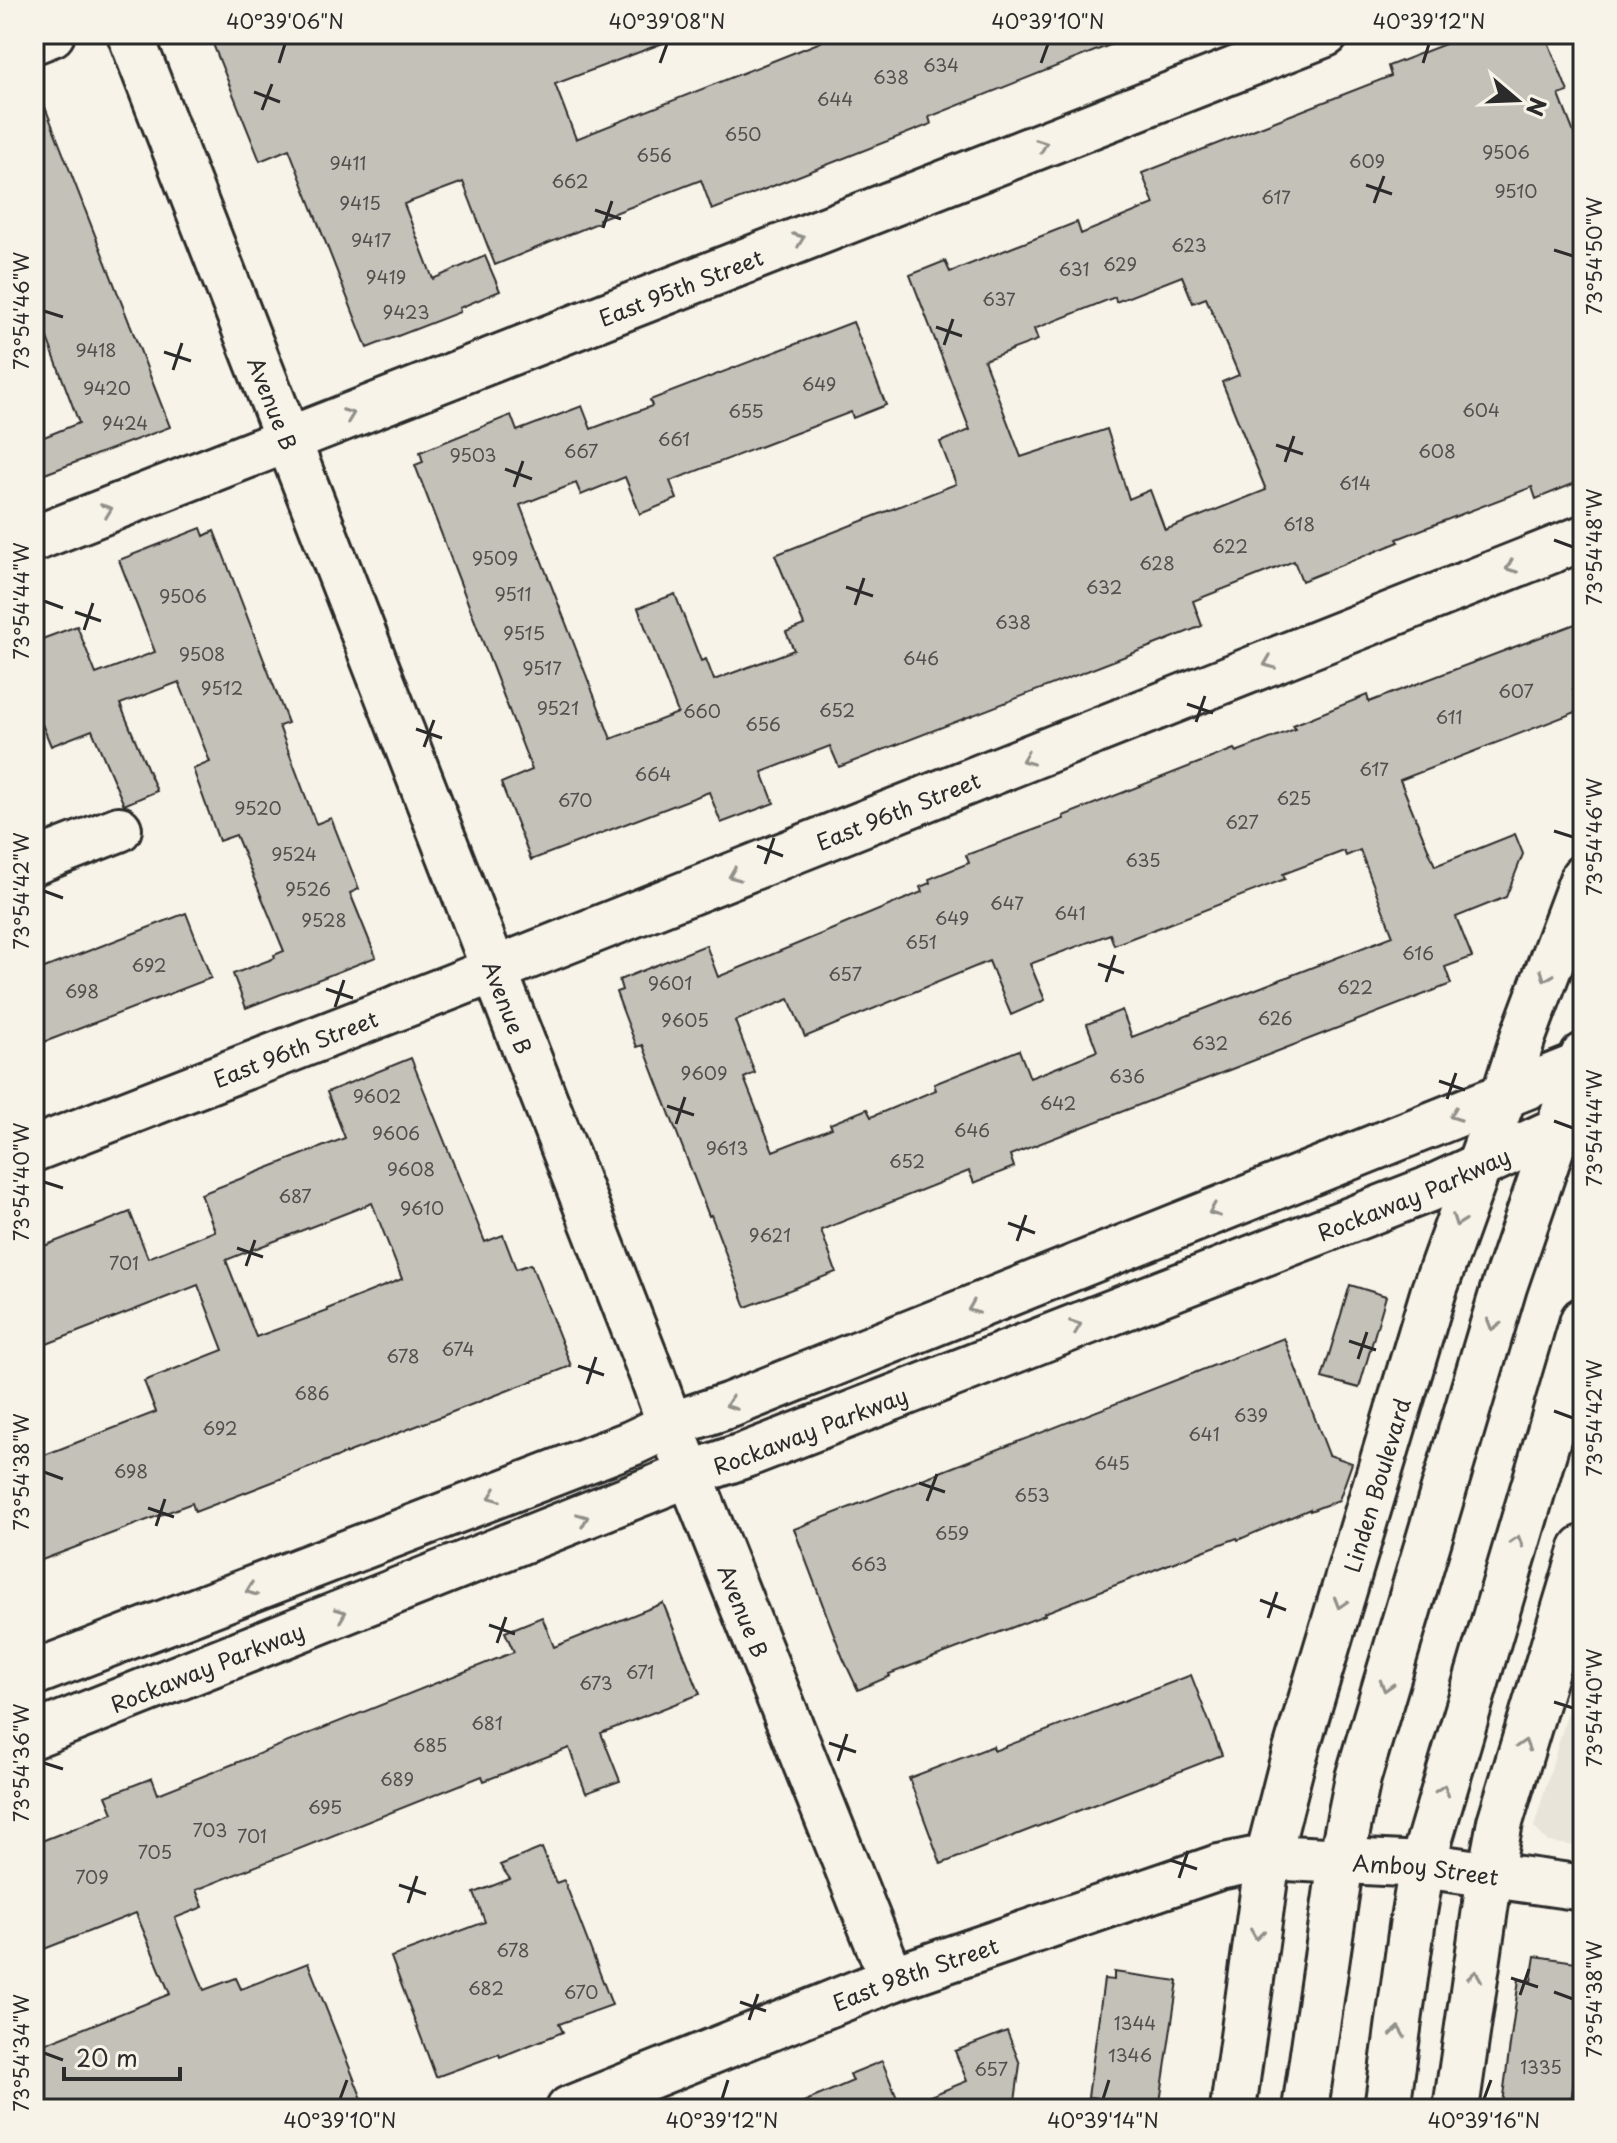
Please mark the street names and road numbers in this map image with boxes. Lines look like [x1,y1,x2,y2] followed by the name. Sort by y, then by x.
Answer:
[593,239,767,333] street label: East 95th Street
[241,352,307,454] street label: Avenue B
[811,762,985,857] street label: East 96th Street
[476,955,542,1058] street label: Avenue B
[208,1001,382,1095] street label: East 96th Street
[1312,1138,1515,1248] street label: Rockaway Parkway
[708,1377,912,1481] street label: Rockaway Parkway
[1334,1394,1417,1576] street label: Linden Boulevard
[711,1559,778,1662] street label: Avenue B
[105,1613,308,1720] street label: Rockaway Parkway
[1352,1845,1501,1892] street label: Amboy Street
[827,1927,1002,2018] street label: East 98th Street

